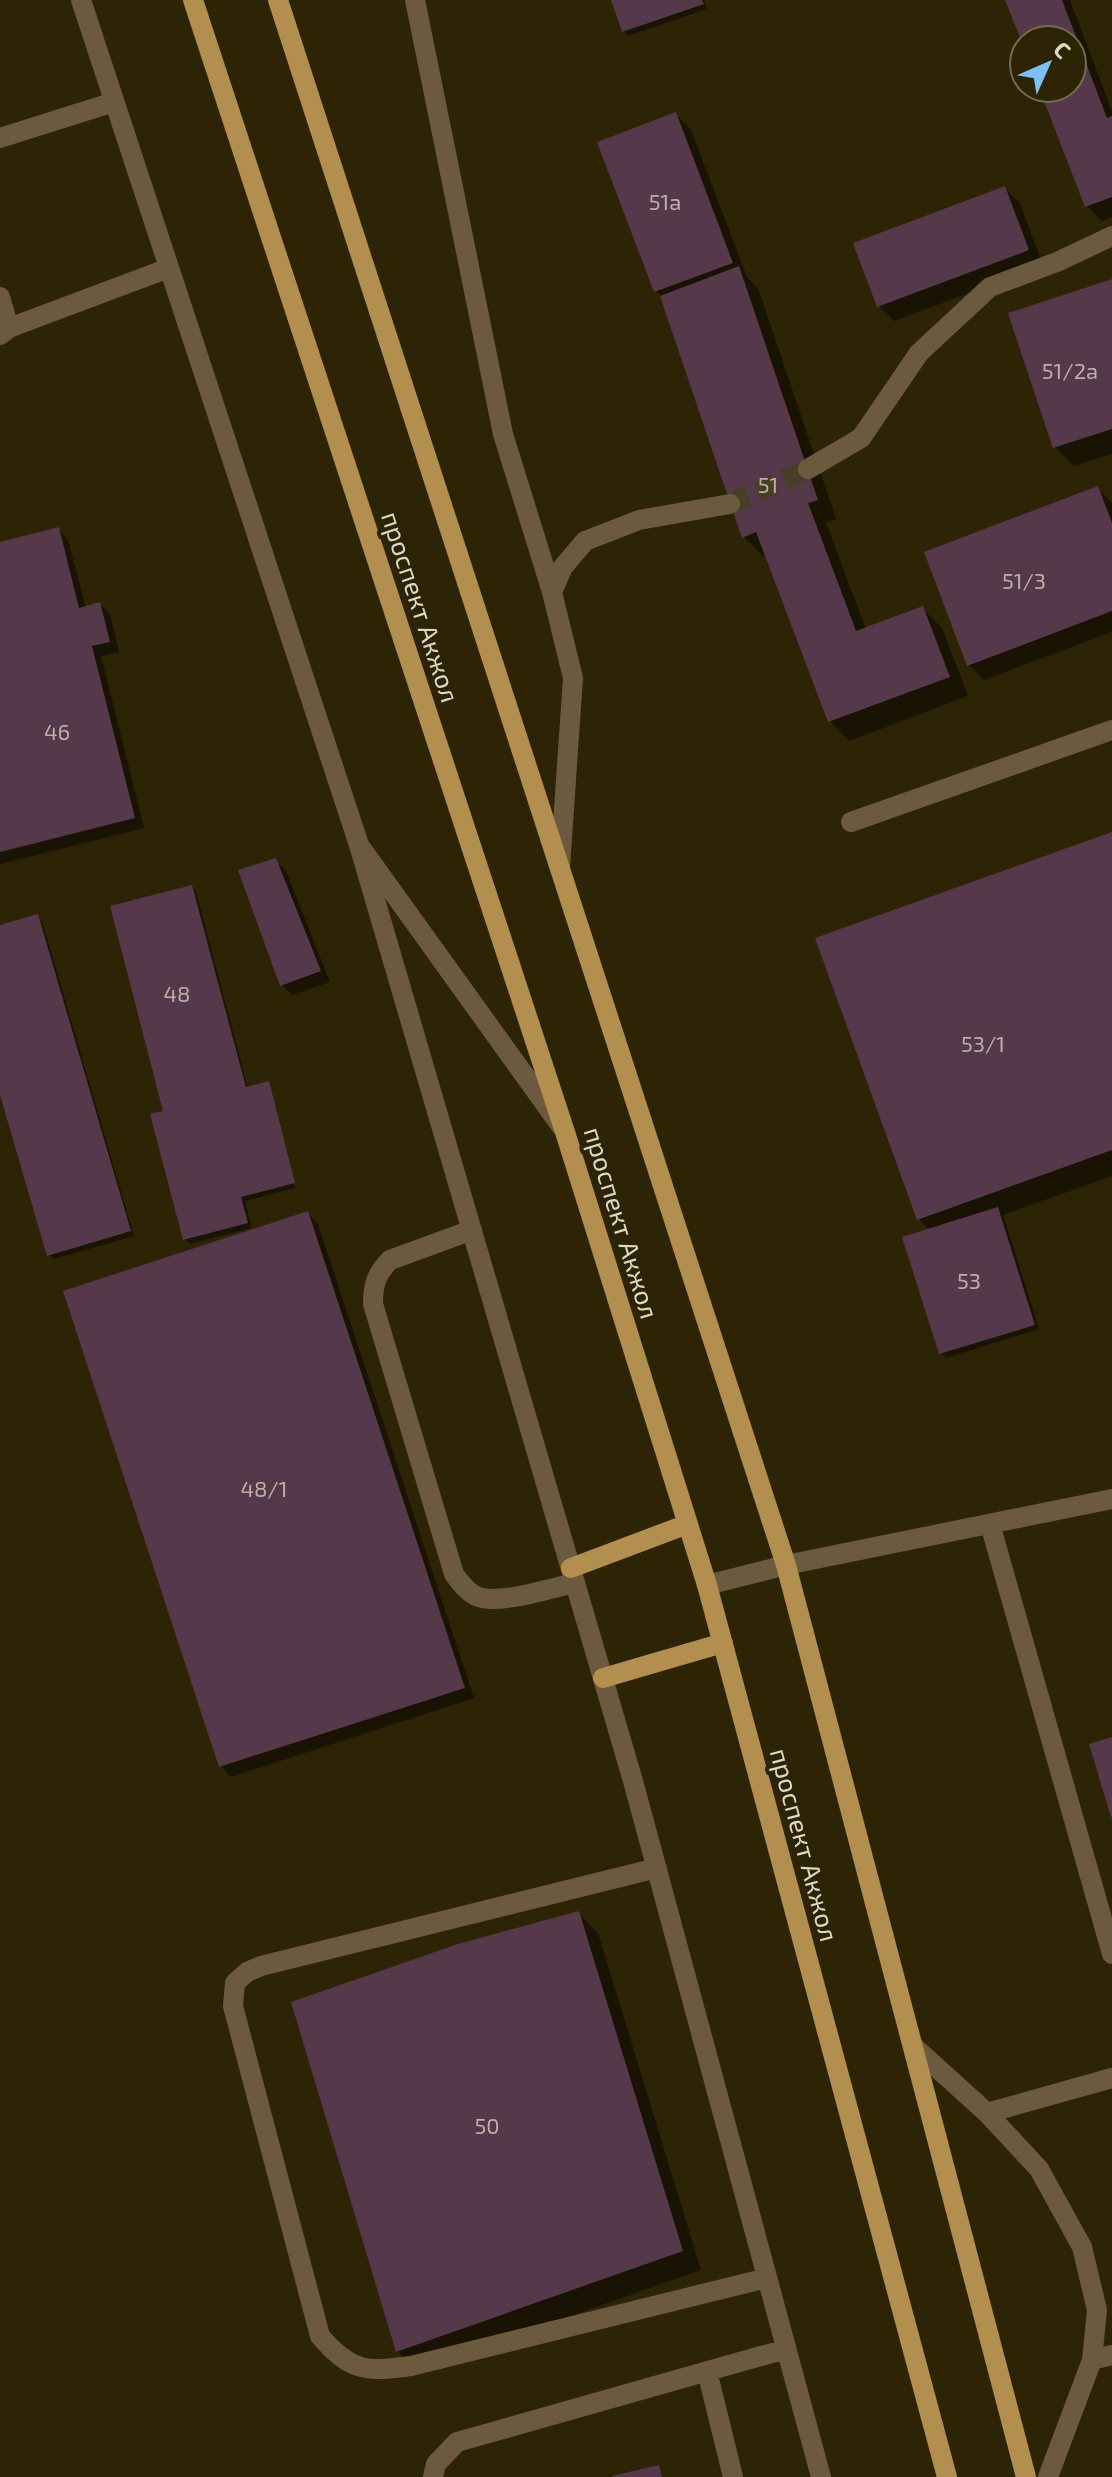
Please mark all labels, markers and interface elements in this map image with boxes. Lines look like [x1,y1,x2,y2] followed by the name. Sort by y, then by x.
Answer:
[1008,24,1088,104] north arrow
[1049,35,1077,63] text: С
[649,188,681,214] house number: 51а
[1042,357,1098,383] house number: 51/2а
[758,471,778,497] house number: 51
[376,507,467,706] street label: проспект Акжол
[1002,567,1046,593] house number: 51/3
[44,718,70,744] house number: 46
[164,980,190,1006] house number: 48
[961,1030,1005,1056] house number: 53/1
[579,1123,666,1322] street label: проспект Акжол
[957,1267,981,1293] house number: 53
[240,1475,288,1501] house number: 48/1
[765,1744,846,1945] street label: проспект Акжол
[474,2112,500,2138] house number: 50

